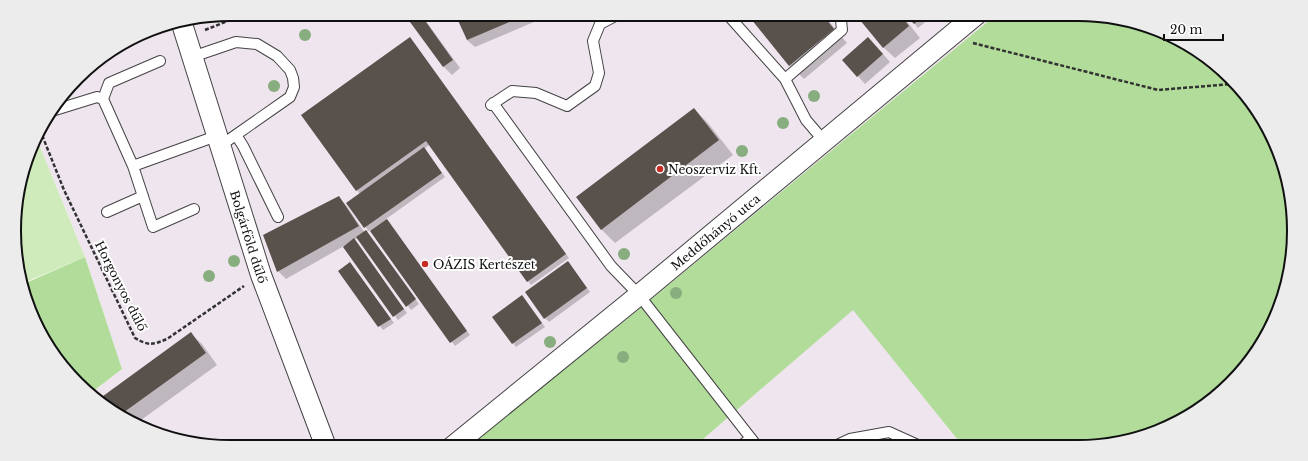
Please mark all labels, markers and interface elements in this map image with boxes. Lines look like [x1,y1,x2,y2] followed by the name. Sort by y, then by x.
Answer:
[1164,16,1223,42] scale bar
[1170,22,1202,37] text: 20 m
[668,162,761,177] place label: Neoszerviz Kft.
[655,164,665,174] marker: Neoszerviz Kft.
[227,188,271,285] street label: Bolgárföld dűlő
[668,190,763,273] street label: Meddőhányó utca
[92,238,150,334] street label: Horgonyos dűlő
[433,256,536,272] place label: OÁZIS Kertészet
[420,259,430,269] marker: OÁZIS Kertészet

